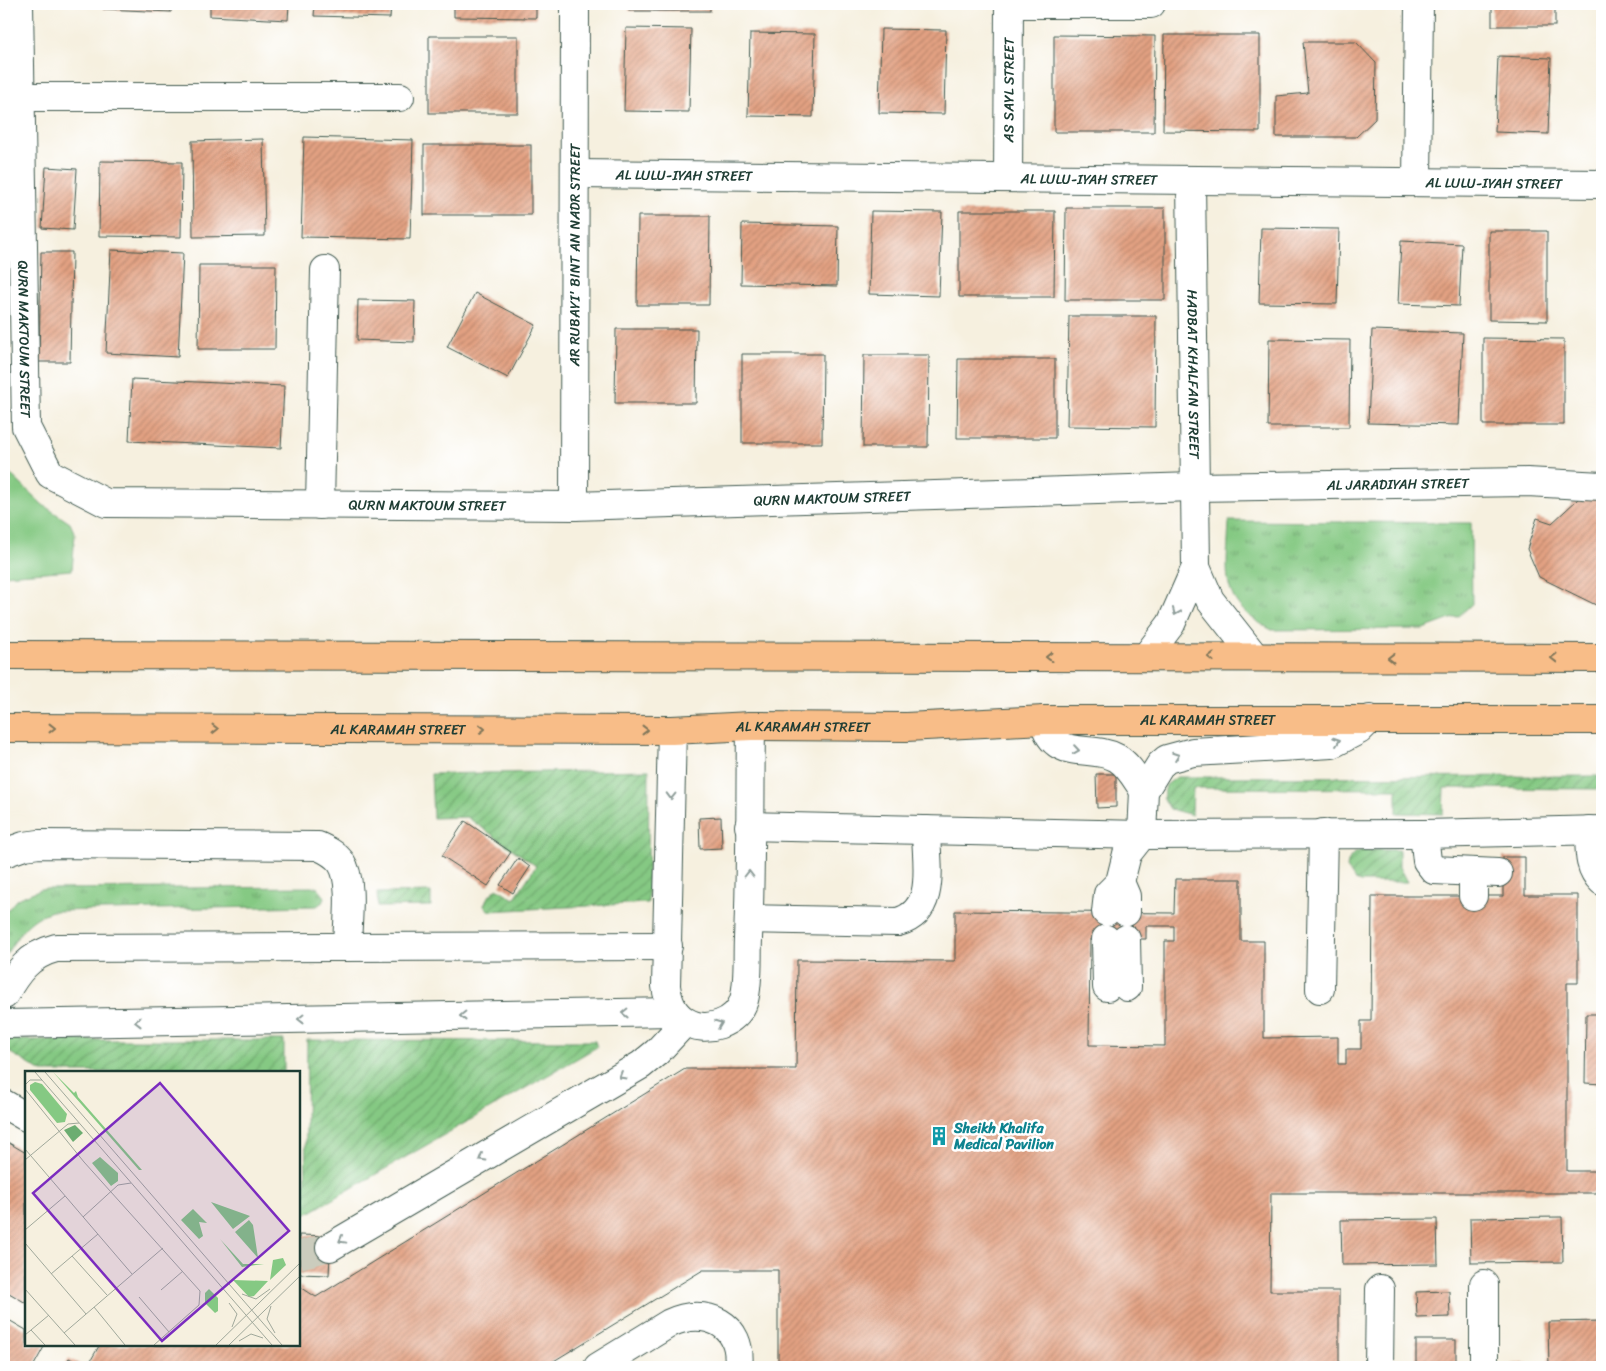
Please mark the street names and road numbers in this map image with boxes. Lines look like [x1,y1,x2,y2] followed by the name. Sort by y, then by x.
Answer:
[996,36,1022,143] street label: AS SAYL STREET
[562,143,588,367] street label: AR RUBAYI' BINT AN NADR STREET
[615,162,753,189] street label: AL LULU-IYAH STREET
[1020,166,1158,193] street label: AL LULU-IYAH STREET
[1424,170,1563,197] street label: AL LULU-IYAH STREET
[10,260,38,419] street label: QURN MAKTOUM STREET
[1179,289,1207,460] street label: HADBAT KHALFAN STREET
[1325,471,1470,498] street label: AL JARADIYAH STREET
[753,484,912,513] street label: QURN MAKTOUM STREET
[348,493,507,519] street label: QURN MAKTOUM STREET
[1139,708,1276,733] street label: AL KARAMAH STREET
[734,714,871,740] street label: AL KARAMAH STREET
[330,717,467,742] street label: AL KARAMAH STREET

